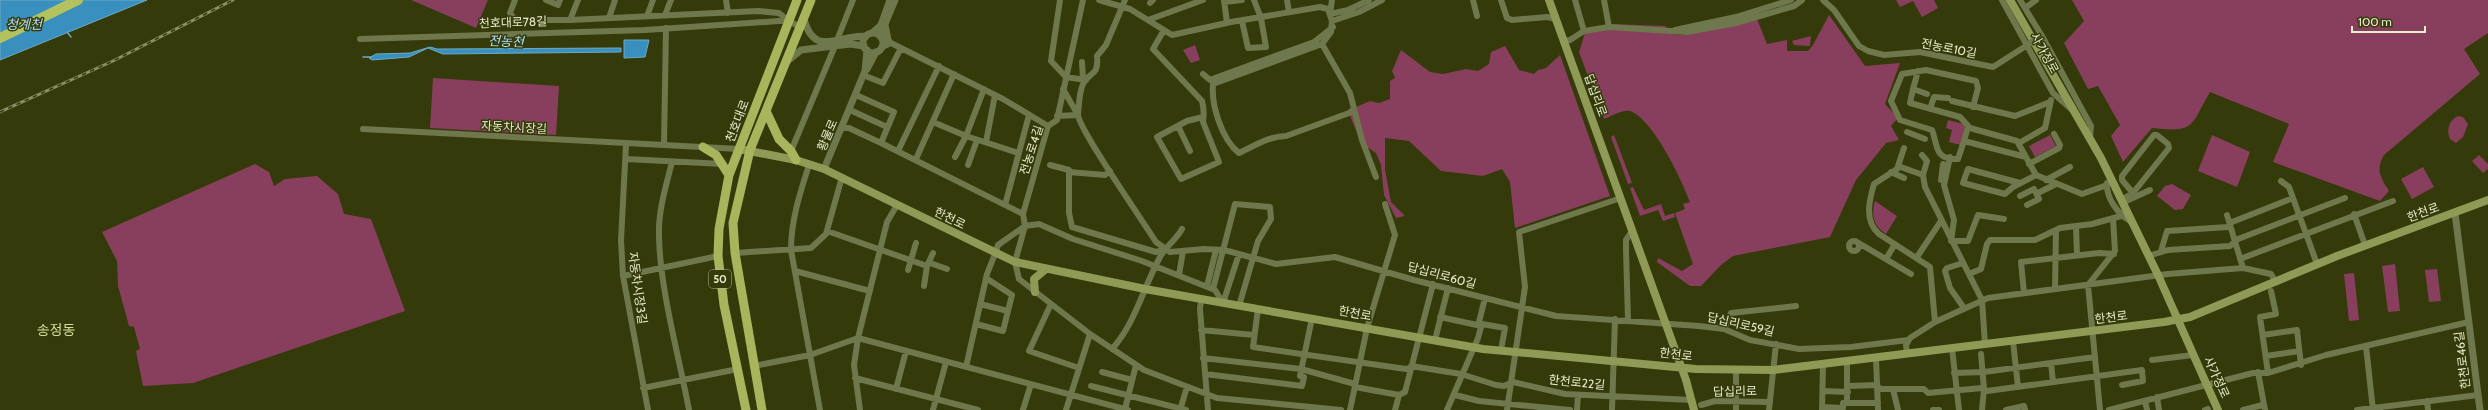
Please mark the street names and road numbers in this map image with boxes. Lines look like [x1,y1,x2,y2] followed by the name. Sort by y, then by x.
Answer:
[479,13,547,31] street label: 천호대로78길
[2028,30,2062,76] street label: 사가정로
[1920,35,1978,61] street label: 전농로10길
[1581,72,1611,118] street label: 답십리로
[722,98,752,144] street label: 천호대로
[814,117,840,153] street label: 황물로
[481,118,547,136] street label: 자동차시장길
[1016,123,1046,177] street label: 전농로4길
[2405,199,2441,225] street label: 한천로
[932,204,968,232] street label: 한천로
[626,251,650,325] street label: 자동차시장3길
[1406,259,1478,291] street label: 답십리로60길
[709,270,731,288] road number: 50
[1337,303,1373,323] street label: 한천로
[2094,308,2128,326] street label: 한천로
[1706,309,1776,339] street label: 답십리로59길
[2451,330,2473,390] street label: 한천로46길
[1659,345,1693,363] street label: 한천로
[2201,354,2233,400] street label: 사가정로
[1548,372,1606,392] street label: 한천로22길
[1713,383,1757,399] street label: 답십리로

